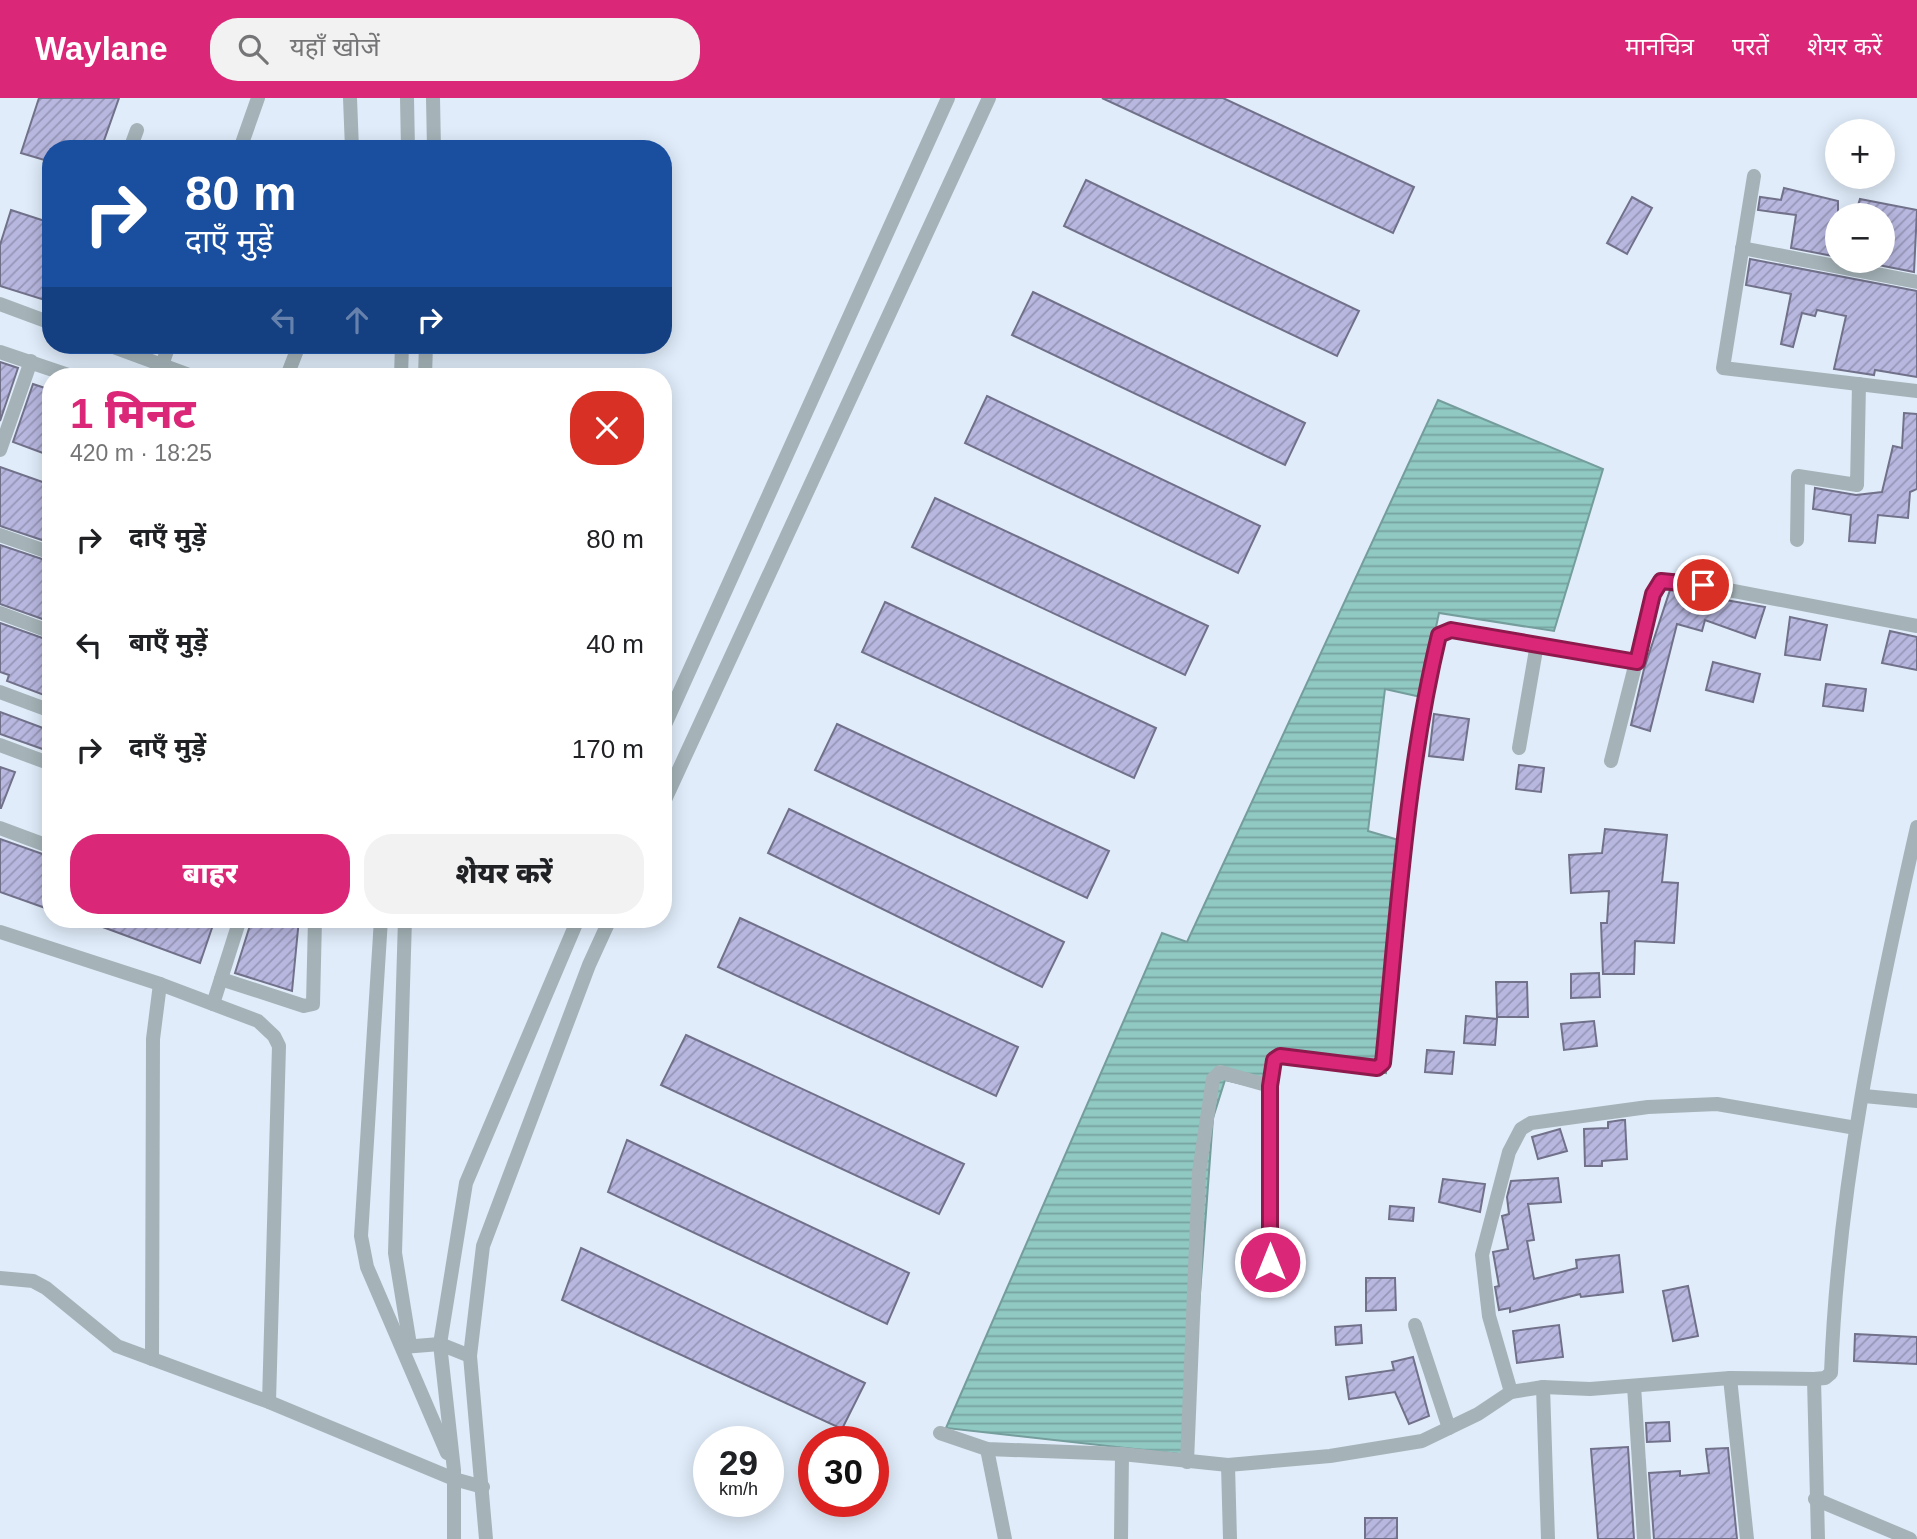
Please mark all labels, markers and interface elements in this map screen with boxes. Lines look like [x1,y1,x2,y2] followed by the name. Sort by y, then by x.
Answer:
[210,18,700,81] search box
[35,30,168,67] text: Waylane
[234,30,272,68] icon: search
[290,32,380,62] text: यहाँ खोजें
[1625,33,1694,60] text: मानचित्र
[1732,33,1769,60] text: परतें
[1807,33,1882,60] text: शेयर करें
[1825,119,1895,273] map controls
[1825,119,1895,189] button: +
[185,166,297,220] text: 80 m
[70,168,161,259] icon: right
[1825,203,1895,273] button: −
[185,223,273,259] text: दाएँ मुड़ें
[265,301,303,339] icon: left
[338,301,376,339] icon: ahead
[411,301,449,339] icon: right
[70,390,195,437] text: 1 मिनट
[570,391,644,465] button: close
[70,440,212,466] text: 420 m · 18:25
[70,521,108,559] icon: right
[129,522,206,552] text: दाएँ मुड़ें
[586,524,644,554] text: 80 m
[1673,555,1733,615] pin
[1684,566,1722,604] icon: arrive
[70,626,108,664] icon: left
[129,627,208,657] text: बाएँ मुड़ें
[586,629,644,659] text: 40 m
[70,731,108,769] icon: right
[129,732,206,762] text: दाएँ मुड़ें
[572,734,644,764] text: 170 m
[70,834,350,914] button: बाहर
[364,834,644,914] button: शेयर करें
[1233,1225,1307,1299] position arrow
[798,1426,889,1517] speed limit sign: 30
[719,1443,758,1482] text: 29
[719,1479,758,1499] text: km/h

